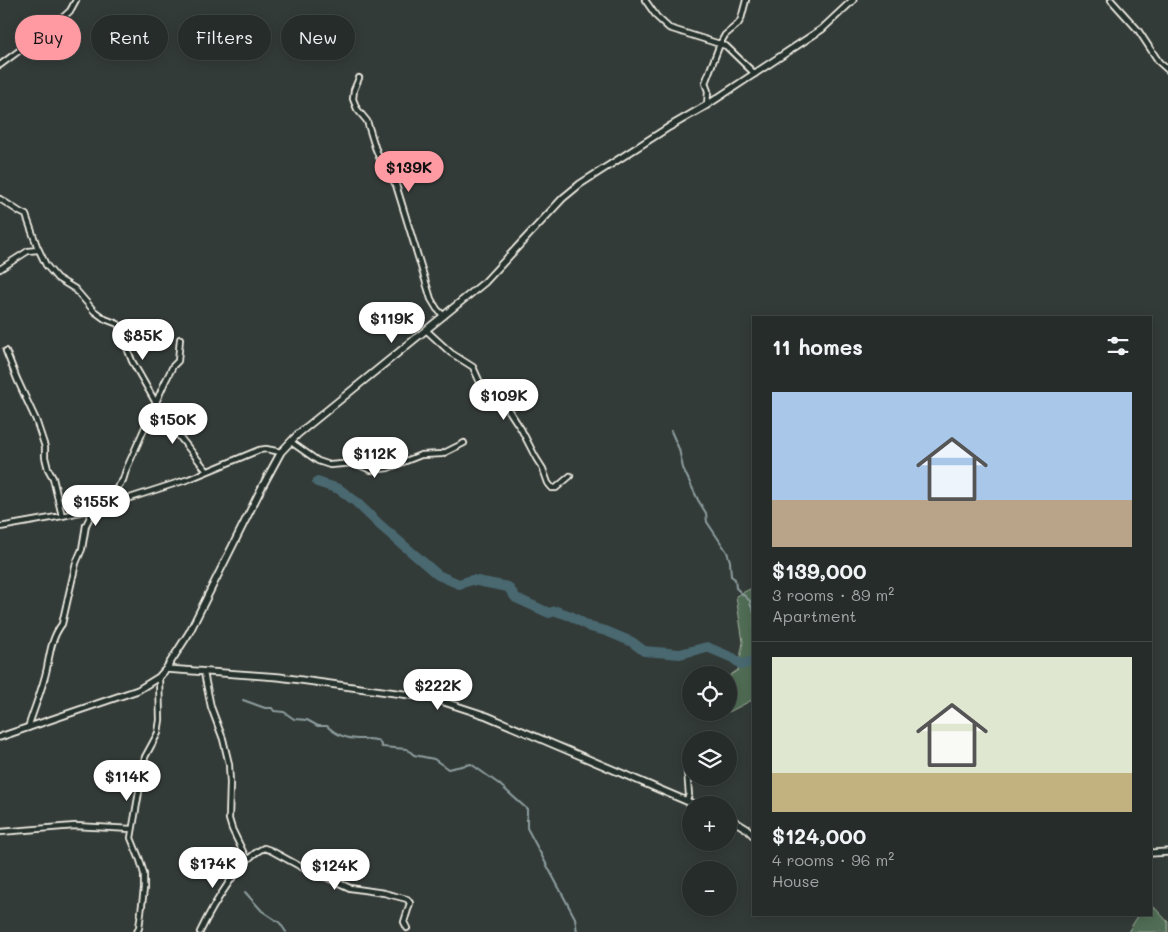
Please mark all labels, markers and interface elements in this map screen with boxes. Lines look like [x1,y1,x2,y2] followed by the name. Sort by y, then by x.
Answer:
[15,15,81,60] chip: Buy
[91,15,168,60] chip: Rent
[178,15,271,60] chip: Filters
[281,15,355,60] chip: New
[374,150,444,193] pin: $139K
[386,156,432,177] text: $139K
[357,302,427,344] pin: $119K
[370,307,414,328] text: $119K
[113,318,173,361] pin: $85K
[123,324,163,345] text: $85K
[1104,332,1132,360] icon: filters
[772,333,863,360] text: 11 homes
[469,378,539,421] pin: $109K
[480,384,528,405] text: $109K
[138,402,208,445] pin: $150K
[149,408,197,429] text: $150K
[907,424,997,514] icon: home
[340,436,410,479] pin: $112K
[353,442,397,463] text: $112K
[61,484,131,527] pin: $155K
[73,490,119,511] text: $155K
[772,557,866,584] text: $139,000
[772,584,894,605] text: 3 rooms · 89 m²
[772,605,857,626] text: Apartment
[682,666,737,916] map controls
[682,666,737,721] button: locate
[403,668,473,711] pin: $222K
[414,674,462,695] text: $222K
[907,690,997,780] icon: home
[682,731,737,786] button: layers
[92,760,162,802] pin: $114K
[105,765,149,786] text: $114K
[682,796,737,851] button: +
[772,822,866,849] text: $124,000
[178,846,248,889] pin: $174K
[300,848,370,891] pin: $124K
[772,849,894,870] text: 4 rooms · 96 m²
[190,852,236,873] text: $174K
[312,854,358,875] text: $124K
[682,861,737,916] button: −
[772,870,819,891] text: House

